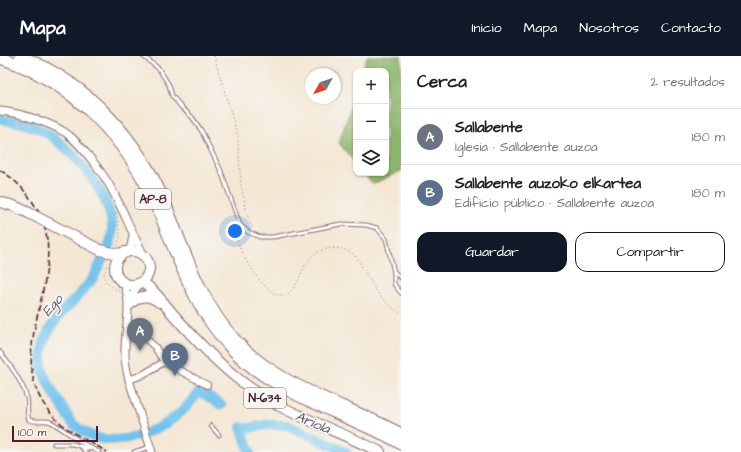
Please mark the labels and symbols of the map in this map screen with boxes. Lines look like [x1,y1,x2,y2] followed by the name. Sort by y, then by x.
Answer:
[305,68,341,104] north arrow
[135,189,171,209] road number: AP-8
[225,221,245,241] your location
[38,289,69,321] water label: Ego
[127,318,153,351] pin: A
[162,343,188,376] pin: B
[244,388,286,408] road number: N-634
[292,407,334,440] water label: Ariola
[12,424,98,443] scale bar

